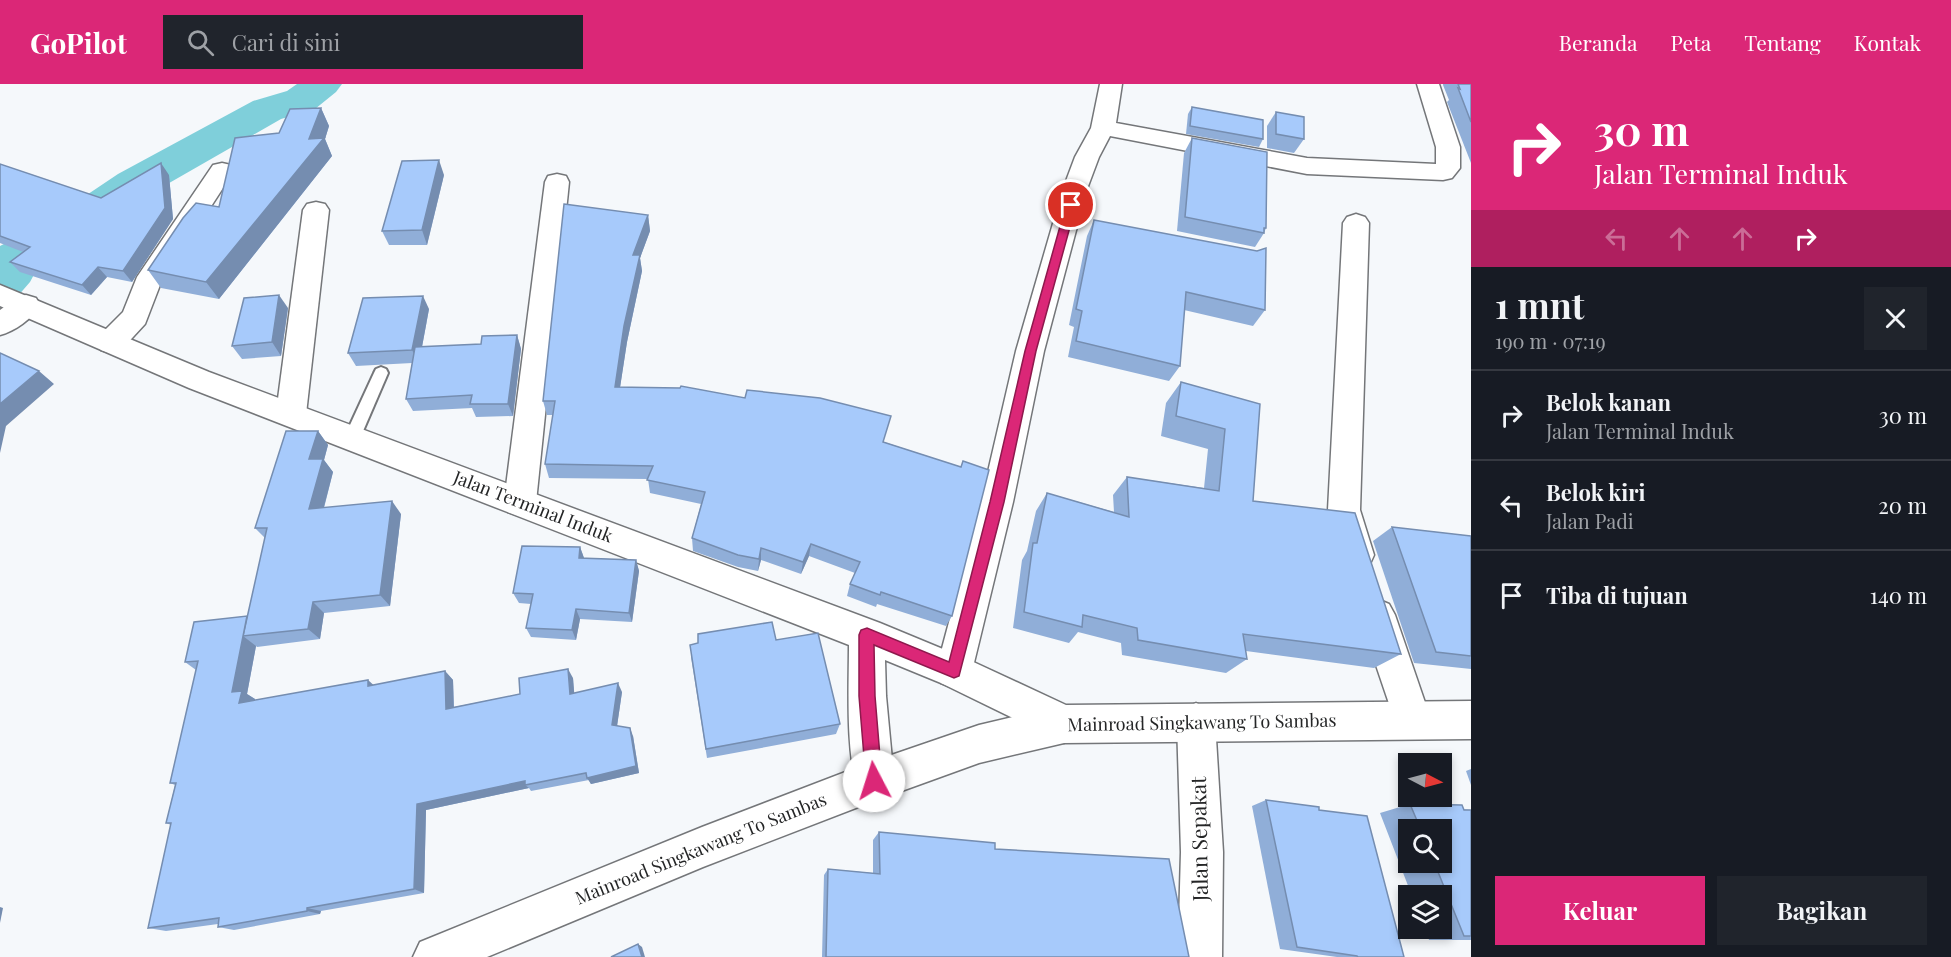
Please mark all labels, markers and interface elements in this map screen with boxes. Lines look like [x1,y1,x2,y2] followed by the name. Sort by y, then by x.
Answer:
[163,15,583,69] search box
[30,24,127,61] text: GoPilot
[184,26,217,59] icon: search
[232,27,340,57] text: Cari di sini
[1559,28,1638,56] text: Beranda
[1671,28,1711,56] text: Peta
[1744,28,1821,56] text: Tentang
[1854,28,1921,56] text: Kontak
[1594,101,1689,157] text: 30 m
[1495,108,1573,186] icon: right
[1594,155,1848,191] text: Jalan Terminal Induk
[1045,179,1096,230] pin
[1054,188,1087,221] icon: arrive
[1600,222,1633,255] icon: left
[1663,222,1696,255] icon: ahead
[1726,222,1759,255] icon: ahead
[1789,222,1822,255] icon: right
[1495,280,1585,328] text: 1 mnt
[1864,287,1927,350] button: close
[1495,327,1606,354] text: 190 m · 07:19
[1546,387,1671,417] text: Belok kanan
[1495,399,1528,432] icon: right
[1879,400,1927,430] text: 30 m
[1546,417,1734,444] text: Jalan Terminal Induk
[449,464,617,548] street label: Jalan Terminal Induk
[1546,477,1645,507] text: Belok kiri
[1495,489,1528,522] icon: left
[1878,490,1927,520] text: 20 m
[1546,507,1634,534] text: Jalan Padi
[1495,579,1528,612] icon: arrive
[1546,580,1688,610] text: Tiba di tujuan
[1870,580,1927,610] text: 140 m
[1067,708,1337,736] street label: Mainroad Singkawang To Sambas
[842,749,906,813] position arrow
[1398,753,1452,807] north arrow
[1398,753,1452,939] map controls
[1183,776,1213,903] street label: Jalan Sepakat
[571,787,830,910] street label: Mainroad Singkawang To Sambas
[1398,819,1452,873] button: search
[1495,876,1705,945] button: Keluar
[1717,876,1927,945] button: Bagikan
[1398,885,1452,939] button: layers

